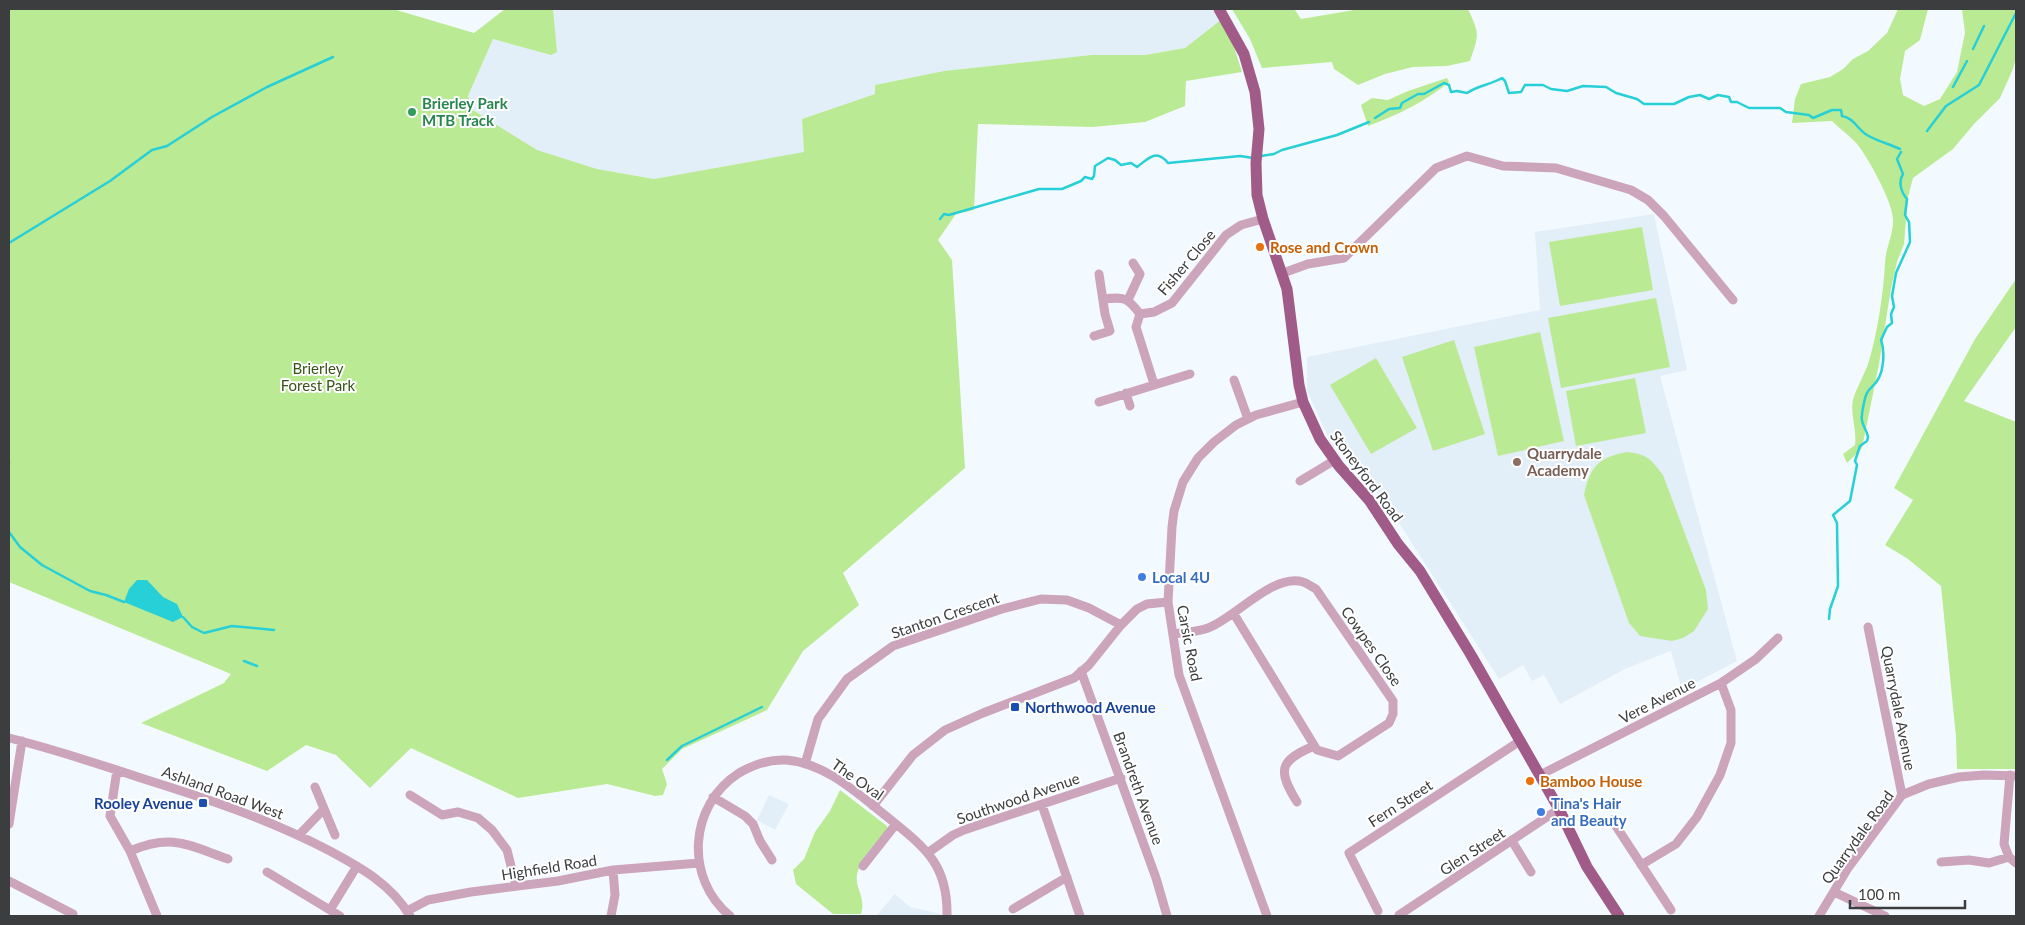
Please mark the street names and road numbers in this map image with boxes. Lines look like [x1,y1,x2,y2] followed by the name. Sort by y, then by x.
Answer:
[1153,225,1219,299] street label: Fisher Close
[1327,427,1407,525] street label: Stoneyford Road
[889,588,1002,642] street label: Stanton Crescent
[1174,603,1206,683] street label: Carsic Road
[1338,603,1406,689] street label: Cowpes Close
[1878,644,1920,772] street label: Quarrydale Avenue
[1616,673,1698,727] street label: Vere Avenue
[1110,729,1168,847] street label: Brandreth Avenue
[829,755,887,803] street label: The Oval
[160,762,287,823] street label: Ashland Road West
[954,769,1082,827] street label: Southwood Avenue
[1365,775,1436,830] street label: Fern Street
[1817,787,1897,887] street label: Quarrydale Road
[1436,823,1508,879] street label: Glen Street
[500,851,598,883] street label: Highfield Road

